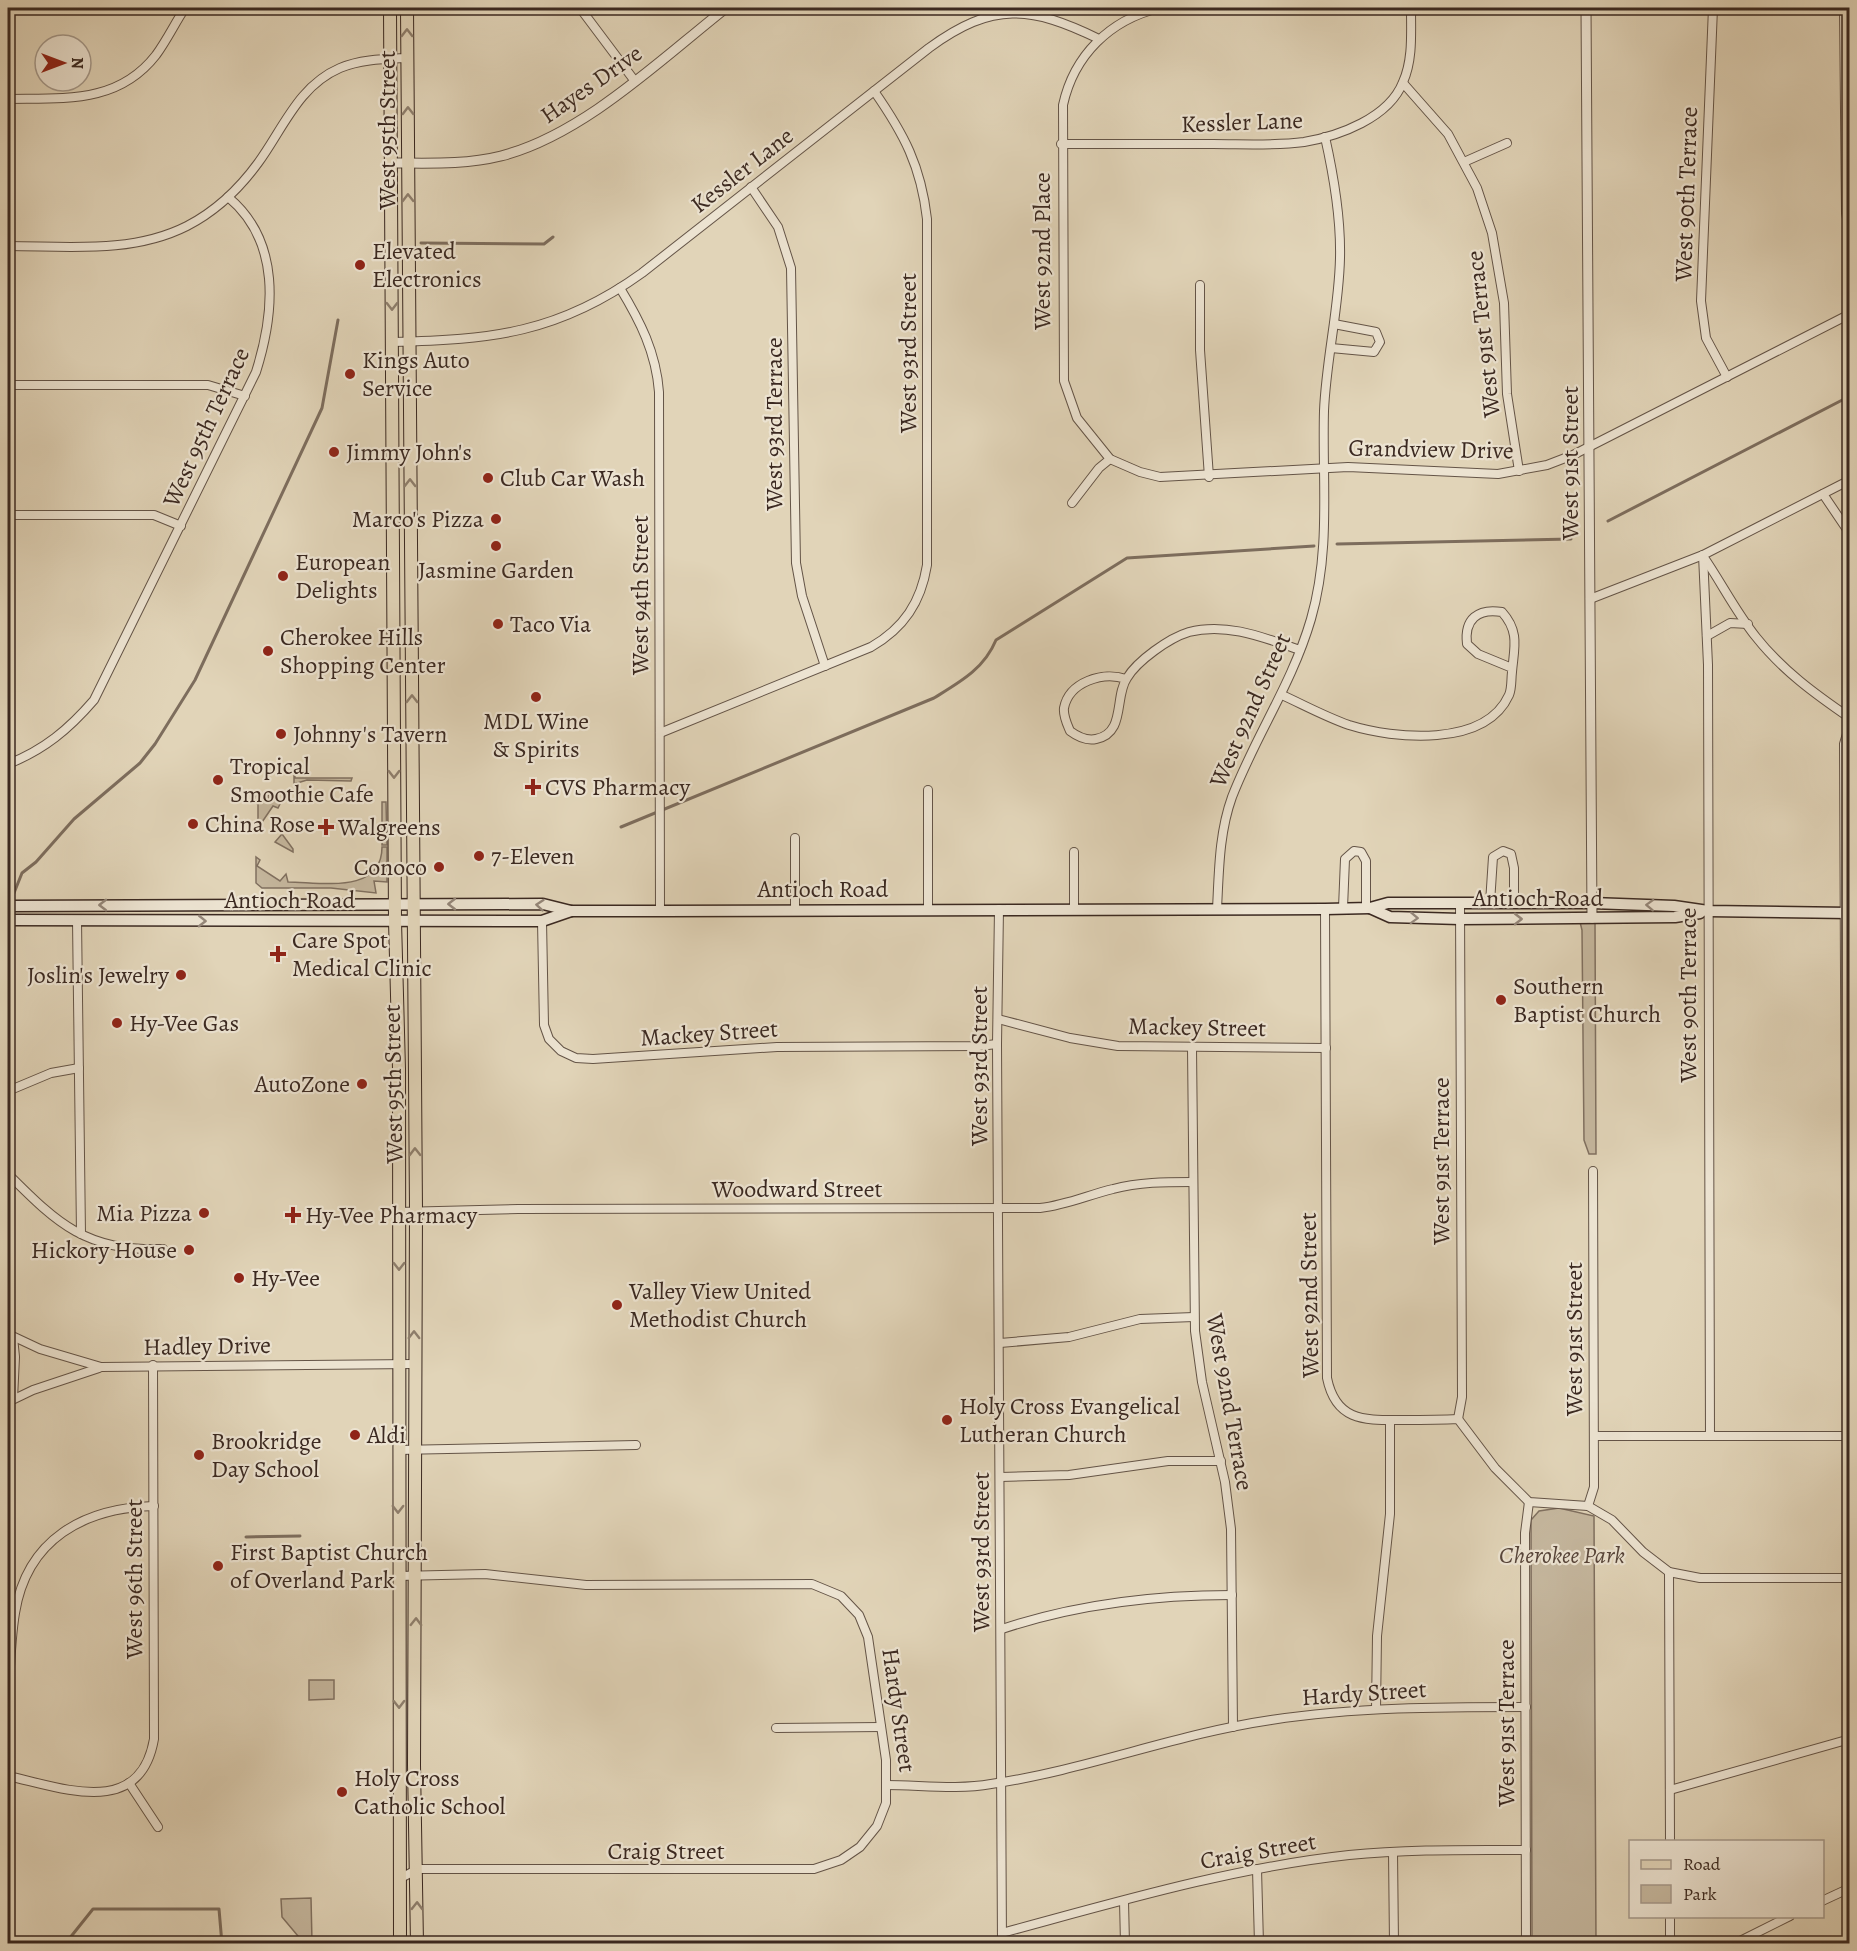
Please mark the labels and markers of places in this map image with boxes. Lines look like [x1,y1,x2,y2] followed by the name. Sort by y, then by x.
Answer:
[372,235,482,295] place label: Elevated Electronics
[353,258,367,272] marker: Elevated Electronics
[362,344,470,404] place label: Kings Auto Service
[343,367,357,381] marker: Kings Auto Service
[346,436,472,468] place label: Jimmy John's
[327,445,341,459] marker: Jimmy John's
[500,462,645,494] place label: Club Car Wash
[481,471,495,485] marker: Club Car Wash
[352,503,485,535] place label: Marco's Pizza
[489,512,503,526] marker: Marco's Pizza
[489,539,503,553] marker: Jasmine Garden
[295,546,390,606] place label: European Delights
[418,554,574,586] place label: Jasmine Garden
[276,569,290,583] marker: European Delights
[510,608,592,640] place label: Taco Via
[491,617,505,631] marker: Taco Via
[280,621,446,681] place label: Cherokee Hills Shopping Center
[261,644,275,658] marker: Cherokee Hills Shopping Center
[529,690,543,704] marker: MDL Wine & Spirits
[483,705,589,765] place label: MDL Wine & Spirits
[293,718,447,750] place label: Johnny's Tavern
[274,727,288,741] marker: Johnny's Tavern
[230,750,374,810] place label: Tropical Smoothie Cafe
[545,771,691,803] place label: CVS Pharmacy
[211,773,225,787] marker: Tropical Smoothie Cafe
[526,780,540,794] marker: CVS Pharmacy
[205,808,315,840] place label: China Rose
[337,811,441,843] place label: Walgreens
[186,817,200,831] marker: China Rose
[319,820,333,834] marker: Walgreens
[491,840,574,872] place label: 7-Eleven
[472,849,486,863] marker: 7-Eleven
[354,851,427,883] place label: Conoco
[432,860,446,874] marker: Conoco
[292,924,432,984] place label: Care Spot Medical Clinic
[269,945,287,963] marker: Care Spot Medical Clinic
[27,959,169,991] place label: Joslin's Jewelry
[174,968,188,982] marker: Joslin's Jewelry
[1513,970,1661,1030] place label: Southern Baptist Church
[1494,993,1508,1007] marker: Southern Baptist Church
[129,1007,239,1039] place label: Hy-Vee Gas
[110,1016,124,1030] marker: Hy-Vee Gas
[254,1068,350,1100] place label: AutoZone
[355,1077,369,1091] marker: AutoZone
[96,1197,193,1229] place label: Mia Pizza
[305,1199,477,1231] place label: Hy-Vee Pharmacy
[197,1206,211,1220] marker: Mia Pizza
[286,1208,300,1222] marker: Hy-Vee Pharmacy
[31,1234,177,1266] place label: Hickory House
[182,1243,196,1257] marker: Hickory House
[251,1262,320,1294] place label: Hy-Vee
[232,1271,246,1285] marker: Hy-Vee
[628,1275,811,1335] place label: Valley View United Methodist Church
[610,1298,624,1312] marker: Valley View United Methodist Church
[959,1390,1180,1450] place label: Holy Cross Evangelical Lutheran Church
[940,1413,954,1427] marker: Holy Cross Evangelical Lutheran Church
[366,1419,406,1451] place label: Aldi
[211,1425,322,1485] place label: Brookridge Day School
[348,1428,362,1442] marker: Aldi
[192,1448,206,1462] marker: Brookridge Day School
[230,1536,428,1596] place label: First Baptist Church of Overland Park
[211,1559,225,1573] marker: First Baptist Church of Overland Park
[354,1762,506,1822] place label: Holy Cross Catholic School
[335,1785,349,1799] marker: Holy Cross Catholic School

